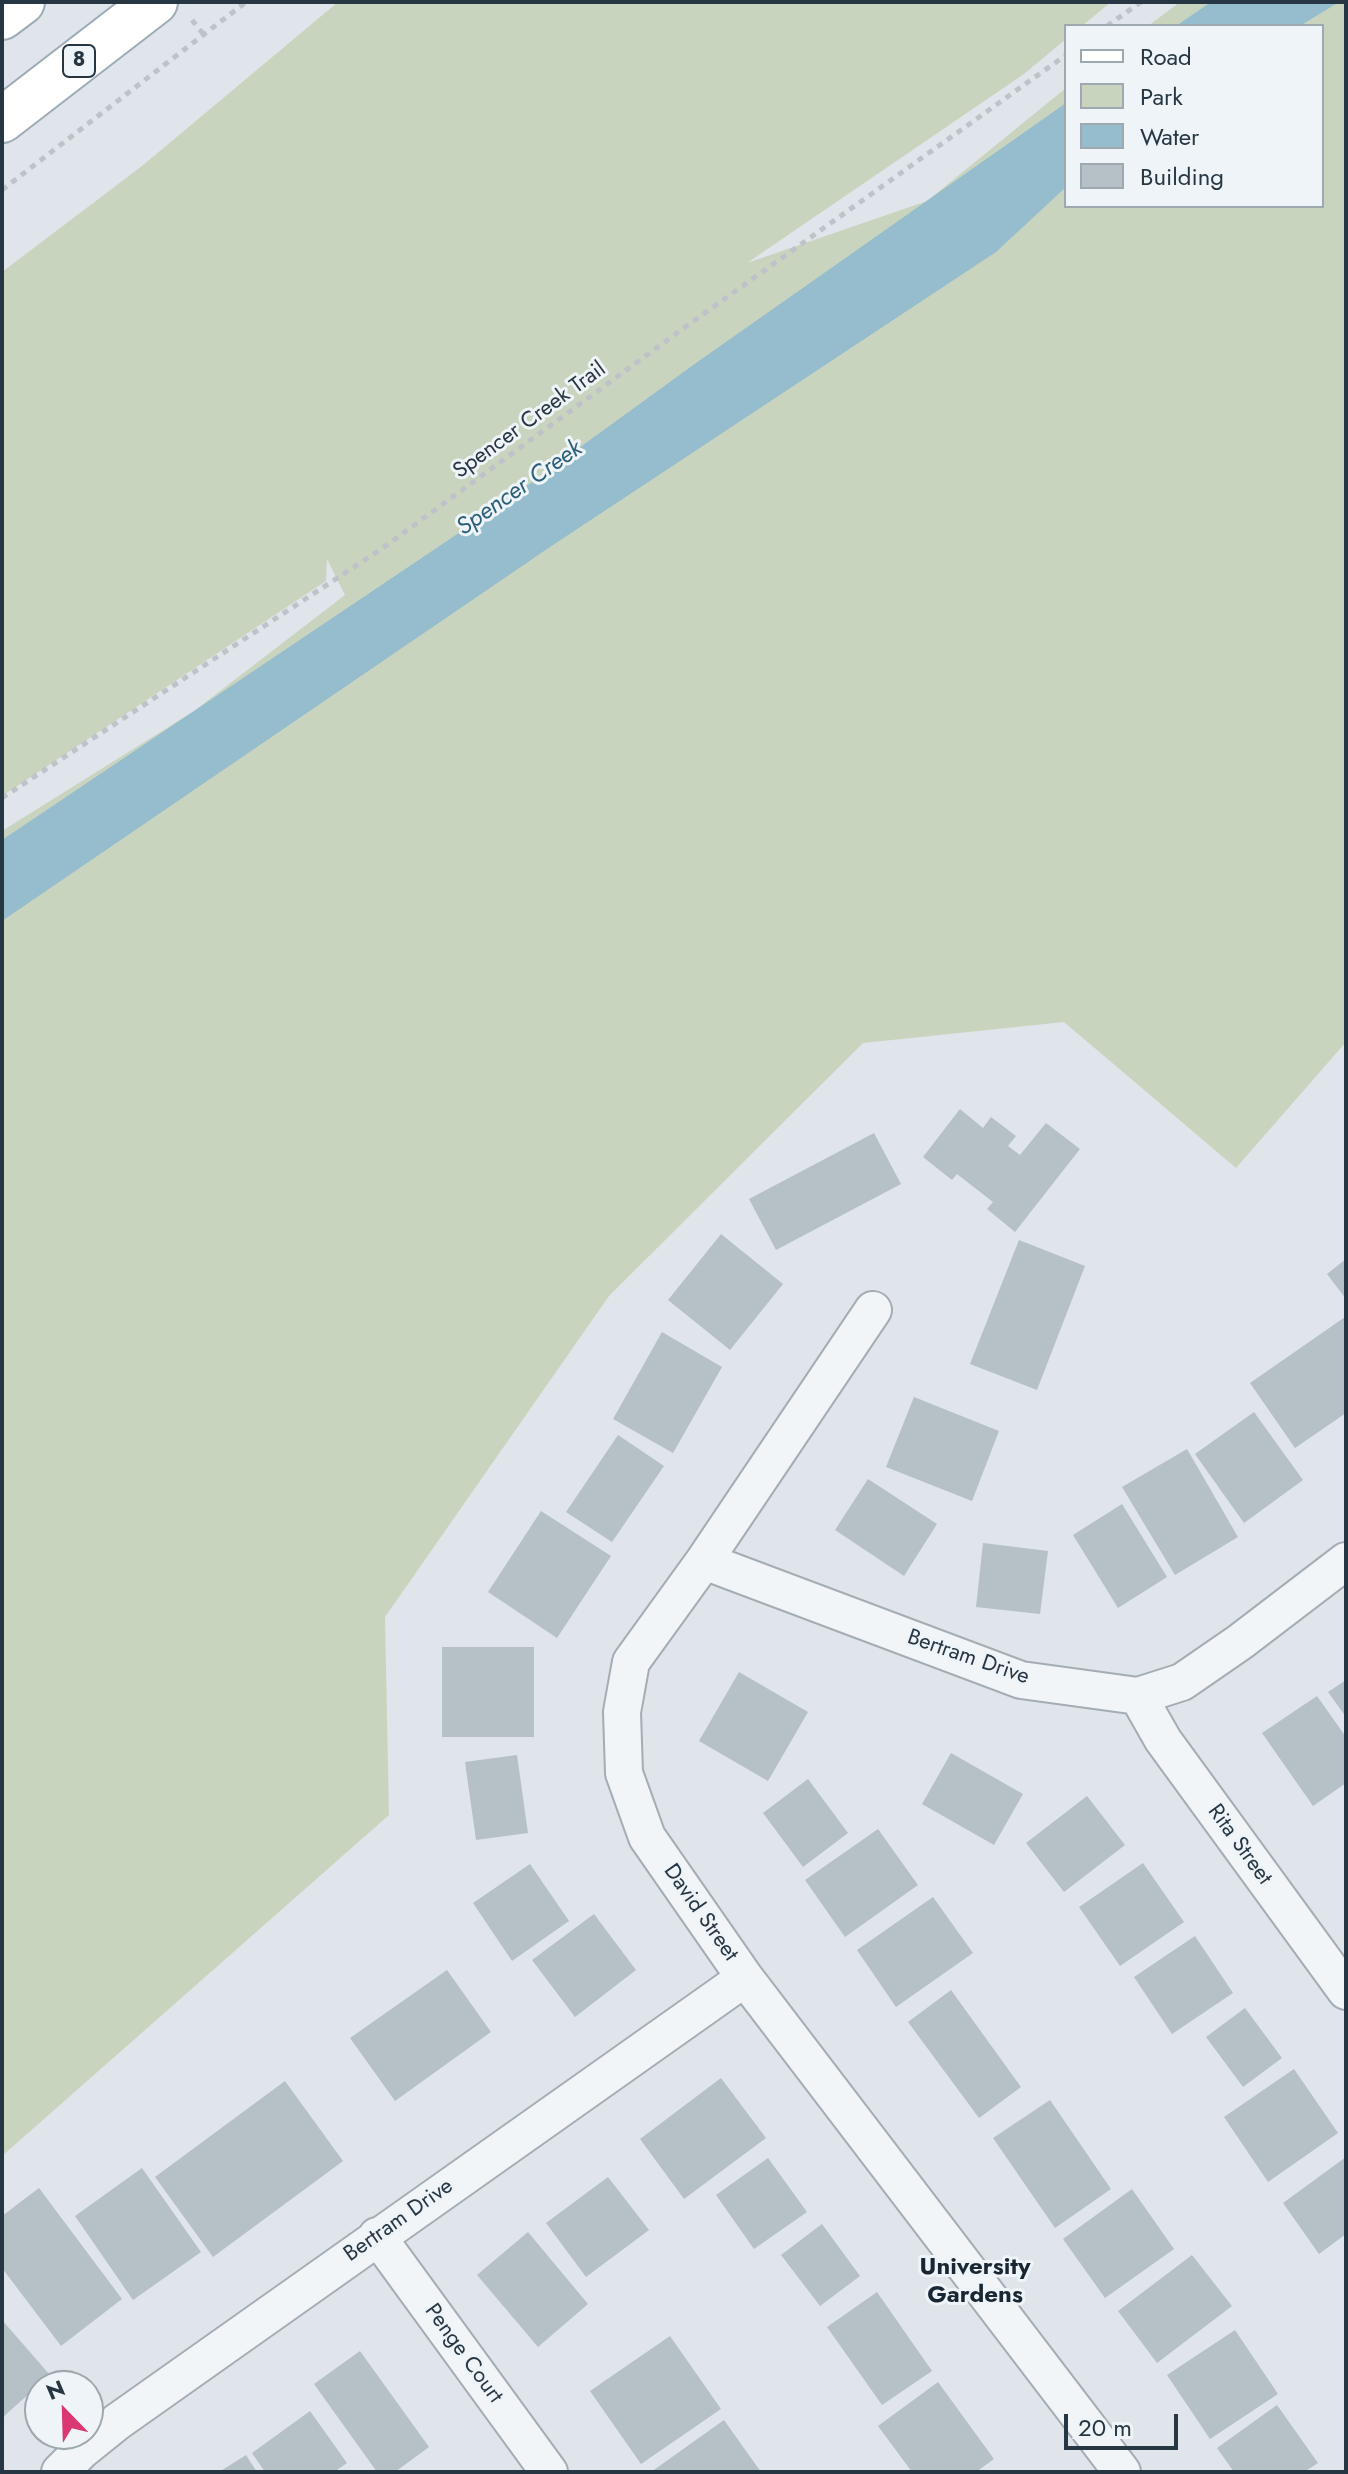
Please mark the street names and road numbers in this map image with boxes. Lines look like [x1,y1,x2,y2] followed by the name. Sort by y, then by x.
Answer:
[63,45,95,77] road number: 8
[449,357,611,485] street label: Spencer Creek Trail
[904,1625,1032,1691] street label: Bertram Drive
[1201,1800,1277,1890] street label: Rita Street
[657,1859,743,1967] street label: David Street
[339,2174,459,2268] street label: Bertram Drive
[418,2299,508,2409] street label: Penge Court

